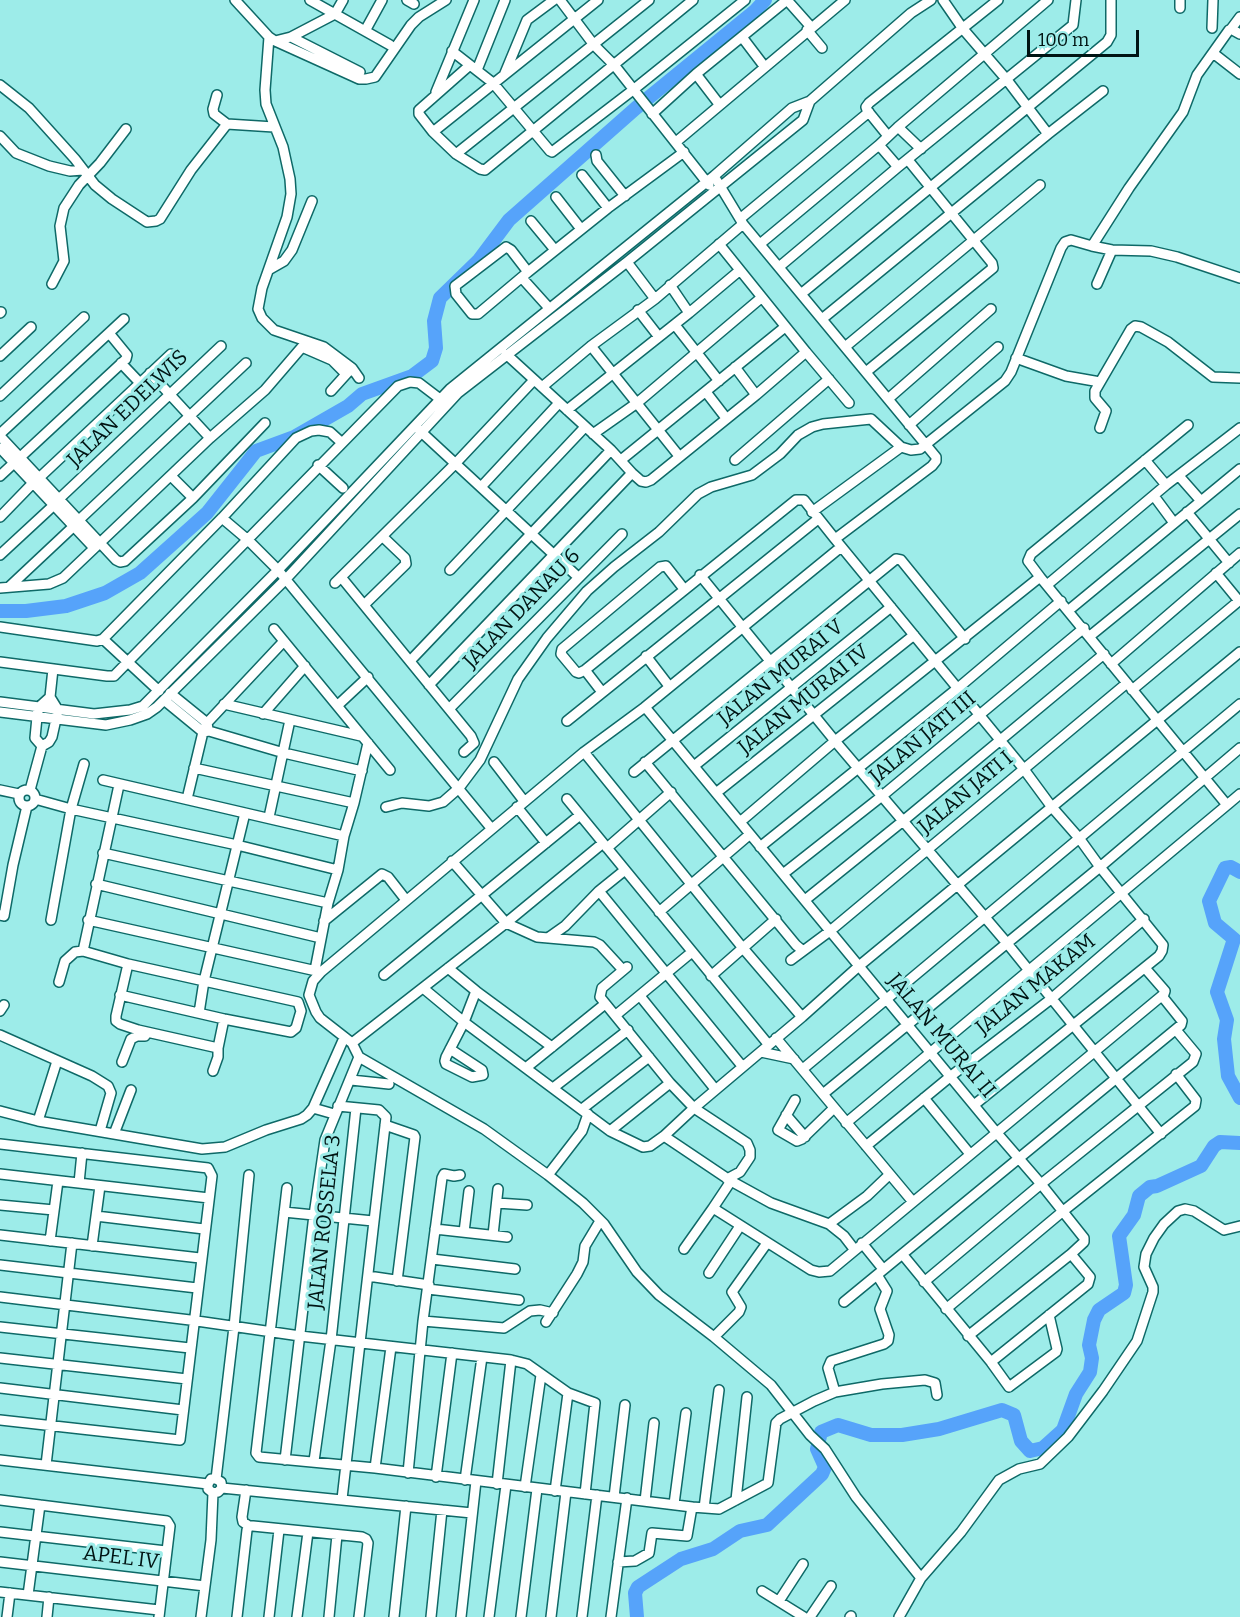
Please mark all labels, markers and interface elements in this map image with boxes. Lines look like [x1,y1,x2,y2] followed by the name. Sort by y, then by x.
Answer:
[1030,18,1142,56] scale bar
[1038,29,1089,51] text: 100 m
[62,345,194,473] street label: JALAN EDELWIS
[458,544,586,674] street label: JALAN DANAU 6
[713,615,849,731] street label: JALAN MURAI V
[733,639,875,761] street label: JALAN MURAI IV
[865,686,981,790] street label: JALAN JATI III
[913,746,1019,840] street label: JALAN JATI I
[971,929,1101,1041] street label: JALAN MAKAM
[882,969,1000,1103] street label: JALAN MURAI II
[303,1133,347,1311] street label: JALAN ROSSELA 3
[81,1541,161,1575] street label: APEL IV

